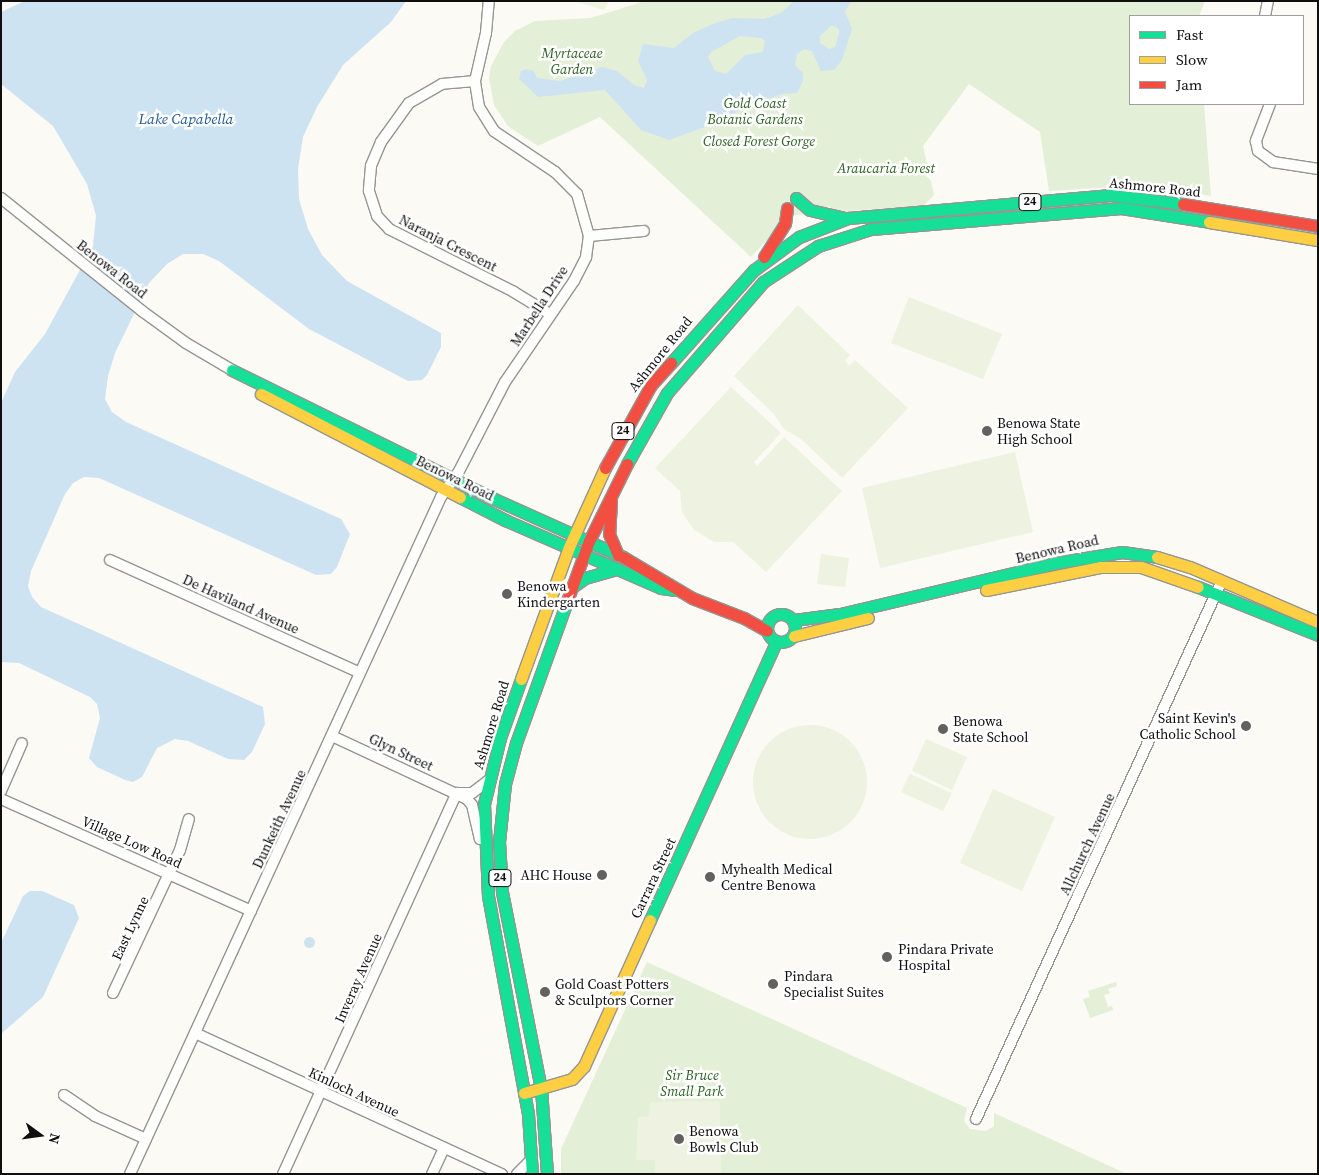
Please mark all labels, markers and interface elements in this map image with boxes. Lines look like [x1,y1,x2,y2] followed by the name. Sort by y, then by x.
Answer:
[1129,15,1304,105] legend
[1176,24,1203,45] text: Fast
[542,45,602,78] park label: Myrtaceae Garden
[1176,49,1208,70] text: Slow
[1176,74,1202,95] text: Jam
[707,95,803,128] park label: Gold Coast Botanic Gardens
[139,110,233,128] water label: Lake Capabella
[703,133,815,149] park label: Closed Forest Gorge
[837,160,935,176] park label: Araucaria Forest
[1108,174,1202,200] street label: Ashmore Road
[1018,192,1042,212] road number: 24
[396,211,500,275] street label: Naranja Crescent
[73,236,151,302] street label: Benowa Road
[507,263,571,349] street label: Marbella Drive
[625,313,695,395] street label: Ashmore Road
[997,415,1080,448] place label: Benowa State High School
[610,422,636,441] road number: 24
[981,425,993,437] marker: Benowa State High School
[413,452,497,504] street label: Benowa Road
[1014,531,1100,567] street label: Benowa Road
[180,571,302,637] street label: De Haviland Avenue
[517,578,600,610] place label: Benowa Kindergarten
[501,588,513,600] marker: Benowa Kindergarten
[470,679,512,771] street label: Ashmore Road
[1139,710,1236,742] place label: Saint Kevin's Catholic School
[953,713,1028,746] place label: Benowa State School
[1240,720,1252,732] marker: Saint Kevin's Catholic School
[937,723,949,735] marker: Benowa State School
[366,730,436,774] street label: Glyn Street
[249,767,309,871] street label: Dunkeith Avenue
[1056,790,1118,898] street label: Allchurch Avenue
[79,812,185,872] street label: Village Low Road
[627,835,679,921] street label: Carrara Street
[721,861,833,894] place label: Myhealth Medical Centre Benowa
[520,867,592,883] place label: AHC House
[488,868,512,888] road number: 24
[596,869,608,881] marker: AHC House
[703,870,717,884] marker: Myhealth Medical Centre Benowa
[108,893,152,963] street label: East Lynne
[331,931,385,1025] street label: Inveray Avenue
[898,941,994,974] place label: Pindara Private Hospital
[880,950,894,964] marker: Pindara Private Hospital
[784,968,884,1000] place label: Pindara Specialist Suites
[555,976,674,1009] place label: Gold Coast Potters & Sculptors Corner
[766,977,780,991] marker: Pindara Specialist Suites
[539,986,551,998] marker: Gold Coast Potters & Sculptors Corner
[306,1064,402,1120] street label: Kinloch Avenue
[660,1067,724,1100] park label: Sir Bruce Small Park
[15,1110,65,1160] north arrow
[689,1123,759,1156] place label: Benowa Bowls Club
[44,1131,65,1146] text: N
[673,1133,685,1145] marker: Benowa Bowls Club

